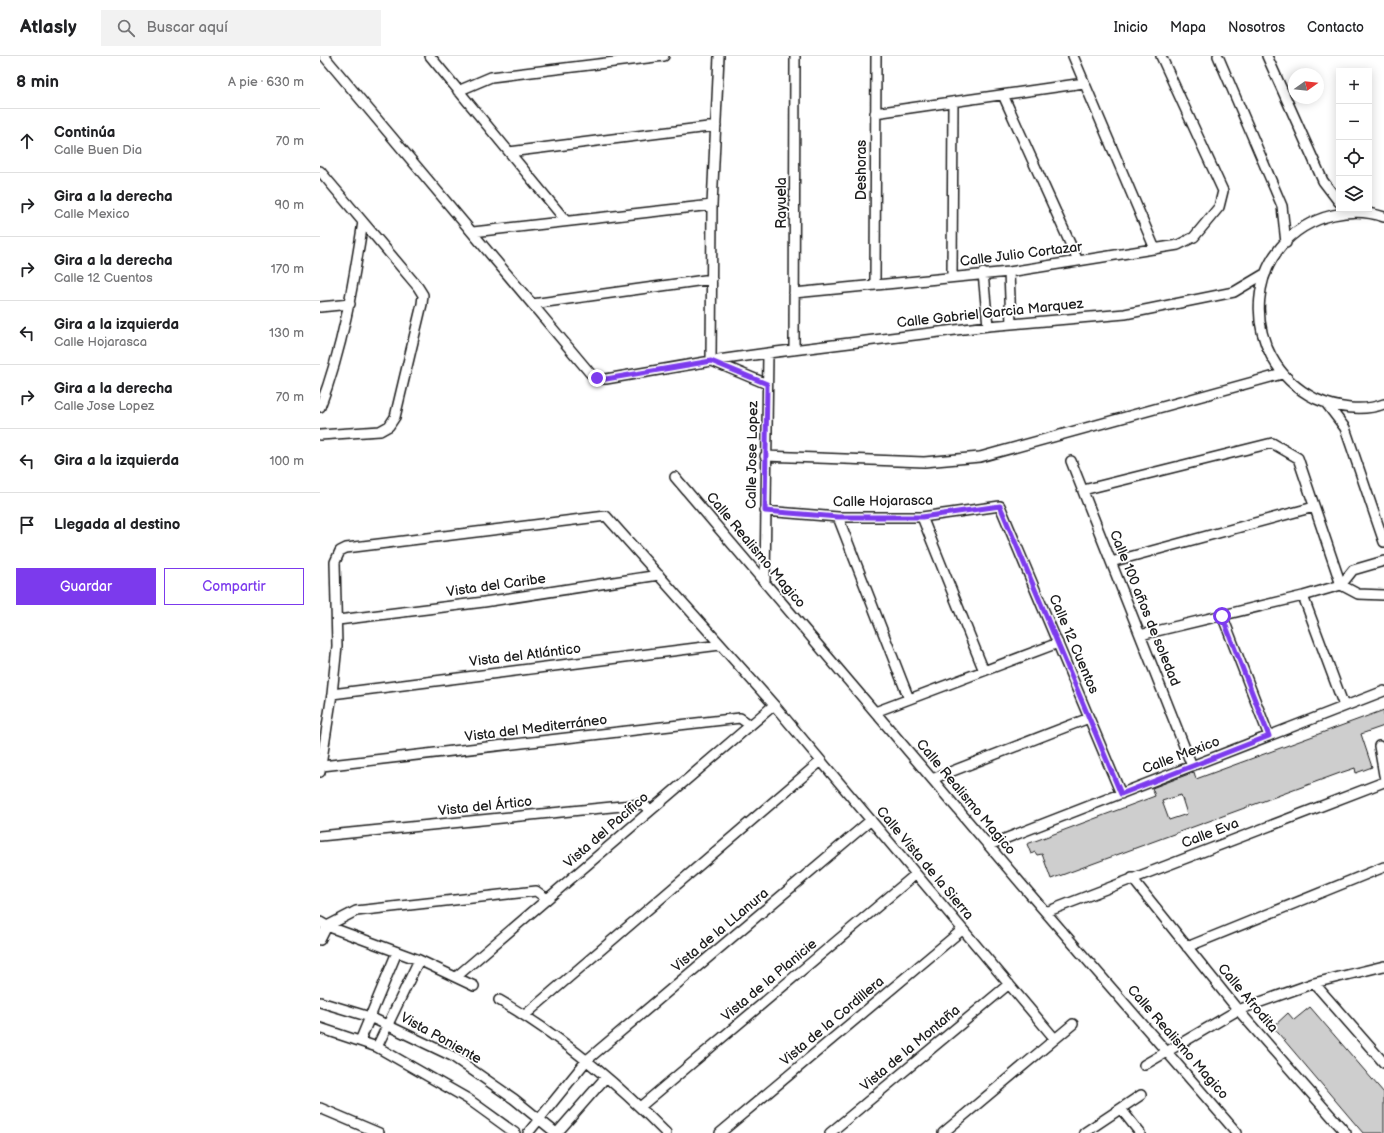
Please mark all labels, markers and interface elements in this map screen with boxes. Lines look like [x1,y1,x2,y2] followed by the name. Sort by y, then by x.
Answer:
[101,10,381,46] search box
[20,16,77,39] text: Atlasly
[115,17,137,39] icon: search
[147,18,228,37] text: Buscar aquí
[1114,19,1148,36] text: Inicio
[1170,19,1206,36] text: Mapa
[1228,19,1285,36] text: Nosotros
[1307,19,1364,36] text: Contacto
[1288,68,1324,104] north arrow
[1336,68,1372,212] map controls
[1336,68,1372,104] button: +
[16,72,59,92] text: 8 min
[228,74,304,90] text: A pie · 630 m
[1336,104,1372,140] button: −
[54,123,115,142] text: Continúa
[16,130,38,152] icon: ahead
[276,133,304,149] text: 70 m
[853,140,870,200] street label: Deshoras
[1336,140,1372,176] button: locate
[54,142,142,158] text: Calle Buen Dia
[1336,176,1372,212] button: layers
[773,177,790,229] street label: Rayuela
[54,187,173,206] text: Gira a la derecha
[16,194,38,216] icon: right
[275,197,304,213] text: 90 m
[54,206,130,222] text: Calle Mexico
[959,238,1084,270] street label: Calle Julio Cortazar
[54,251,173,270] text: Gira a la derecha
[16,258,38,280] icon: right
[271,261,304,277] text: 170 m
[54,270,153,286] text: Calle 12 Cuentos
[896,295,1084,331] street label: Calle Gabriel Garcia Marquez
[54,315,179,334] text: Gira a la izquierda
[16,322,38,344] icon: left
[269,325,304,341] text: 130 m
[54,334,147,350] text: Calle Hojarasca
[588,369,606,387] route end
[54,379,173,398] text: Gira a la derecha
[16,386,38,408] icon: right
[276,389,304,405] text: 70 m
[54,398,154,414] text: Calle Jose Lopez
[743,401,761,509] street label: Calle Jose Lopez
[16,450,38,472] icon: left
[54,451,179,470] text: Gira a la izquierda
[269,453,304,469] text: 100 m
[703,489,809,611] street label: Calle Realismo Magico
[833,492,933,510] street label: Calle Hojarasca
[16,514,38,536] icon: arrive
[54,515,180,534] text: Llegada al destino
[1106,528,1184,688] street label: Calle 100 años de soledad
[16,568,156,605] button: Guardar
[164,568,304,605] button: Compartir
[445,570,547,600] street label: Vista del Caribe
[1045,592,1103,696] street label: Calle 12 Cuentos
[1213,607,1231,625] route start
[468,640,582,670] street label: Vista del Atlántico
[464,711,608,745] street label: Vista del Mediterráneo
[1140,732,1222,778] street label: Calle Mexico
[913,736,1019,858] street label: Calle Realismo Magico
[560,789,652,871] street label: Vista del Pacífico
[437,792,533,819] street label: Vista del Ártico
[873,803,977,923] street label: Calle Vista de la Sierra
[1179,814,1241,852] street label: Calle Eva
[668,884,772,975] street label: Vista de la LLanura
[718,935,820,1025] street label: Vista de la Planicie
[1214,960,1282,1036] street label: Calle Afrodita
[777,973,887,1069] street label: Vista de la Cordillera
[1124,981,1232,1103] street label: Calle Realismo Magico
[857,1001,963,1095] street label: Vista de la Montaña
[397,1009,485,1067] street label: Vista Poniente

